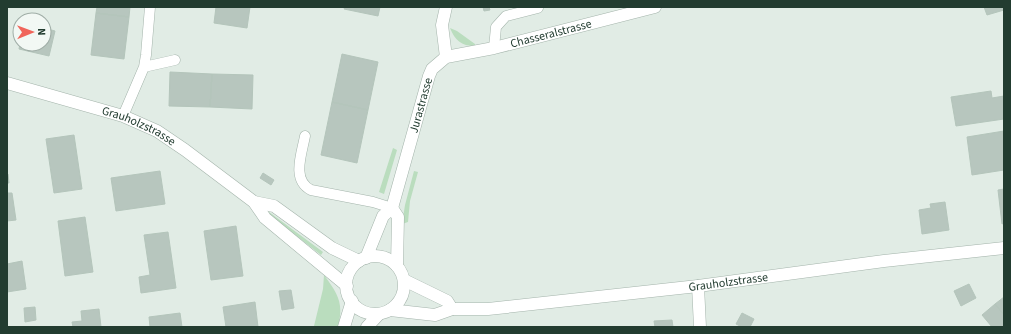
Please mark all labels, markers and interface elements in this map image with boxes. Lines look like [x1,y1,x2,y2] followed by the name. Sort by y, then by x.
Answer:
[12,12,52,52] north arrow
[509,15,593,53] street label: Chasseralstrasse
[34,28,49,36] text: N
[405,76,437,135] street label: Jurastrasse
[100,102,179,150] street label: Grauholzstrasse
[688,269,769,296] street label: Grauholzstrasse

